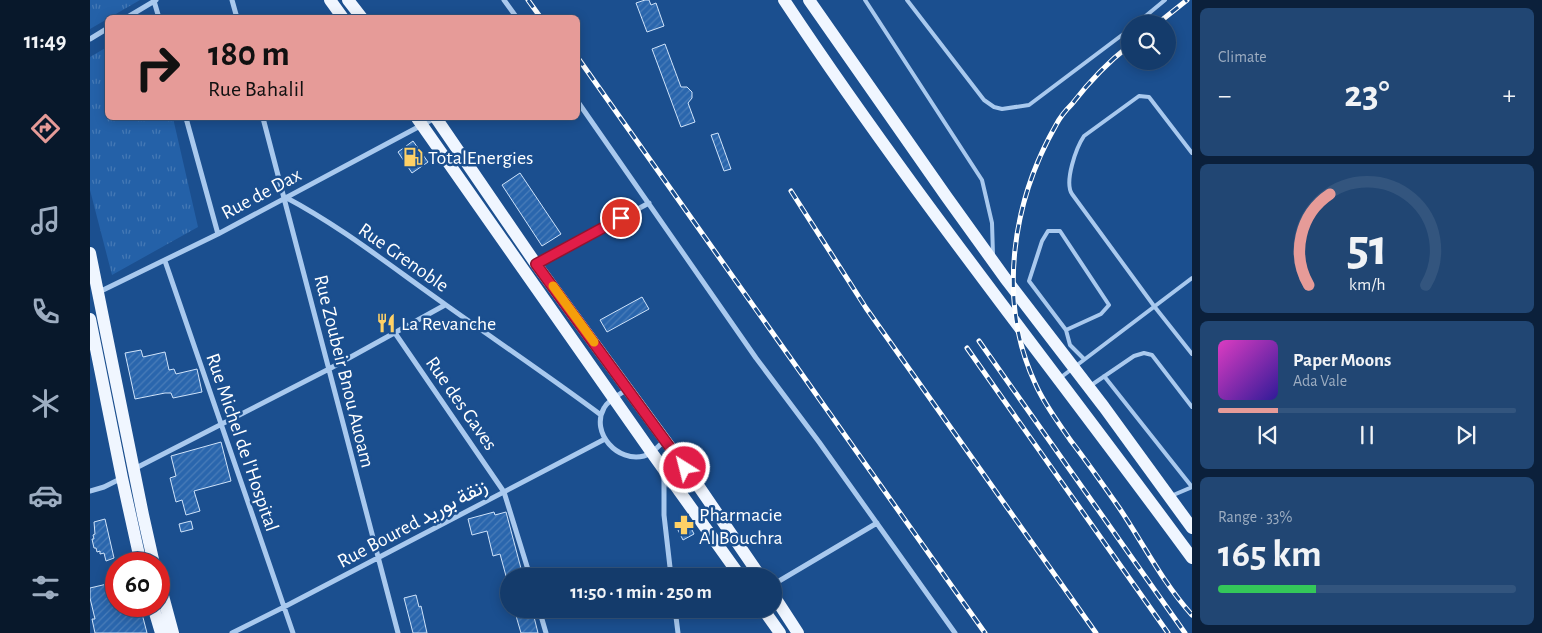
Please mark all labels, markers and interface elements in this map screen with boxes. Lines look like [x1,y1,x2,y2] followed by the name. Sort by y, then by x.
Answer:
[1121,15,1176,70] map controls
[1121,15,1176,70] button: search
[24,30,66,52] text: 11:49
[125,35,190,100] icon: right
[208,37,290,72] text: 180 m
[1218,49,1267,65] text: Climate
[1344,76,1390,114] text: 23°
[208,78,305,100] text: Rue Bahalil
[1218,82,1231,110] text: −
[1503,82,1516,110] text: +
[28,111,63,146] icon: directions
[402,146,424,168] fuel station icon: TotalEnergies
[428,148,534,168] place label: TotalEnergies
[218,164,305,223] street label: Rue de Dax
[600,197,642,239] pin
[28,203,63,238] icon: music
[607,204,635,232] icon: arrive
[355,219,452,296] street label: Rue Grenoble
[1346,222,1388,274] text: 51
[310,273,378,470] street label: Rue Zoubeir Bnou Auoam
[1349,276,1385,294] text: km/h
[28,294,63,329] icon: phone
[375,312,397,334] restaurant icon: La Revanche
[401,314,496,334] place label: La Revanche
[202,351,282,534] street label: Rue Michel de l'Hospital
[1293,351,1391,370] text: Paper Moons
[422,353,501,454] street label: Rue des Gaves
[1293,373,1347,389] text: Ada Vale
[28,386,63,421] icon: climate
[1254,421,1282,449] icon: previous
[1353,421,1381,449] icon: pause
[1452,421,1480,449] icon: next
[658,441,710,493] position arrow
[334,476,492,574] street label: Rue Boured زنقة بوريد
[28,478,63,513] icon: car
[699,505,783,548] place label: Pharmacie Al Bouchra
[1218,509,1293,525] text: Range · 33%
[673,514,695,536] pharmacy icon: Pharmacie Al Bouchra
[1218,536,1322,574] text: 165 km
[105,552,170,617] speed limit sign: 60
[28,570,63,605] icon: filters
[570,583,712,602] text: 11:50 · 1 min · 250 m

